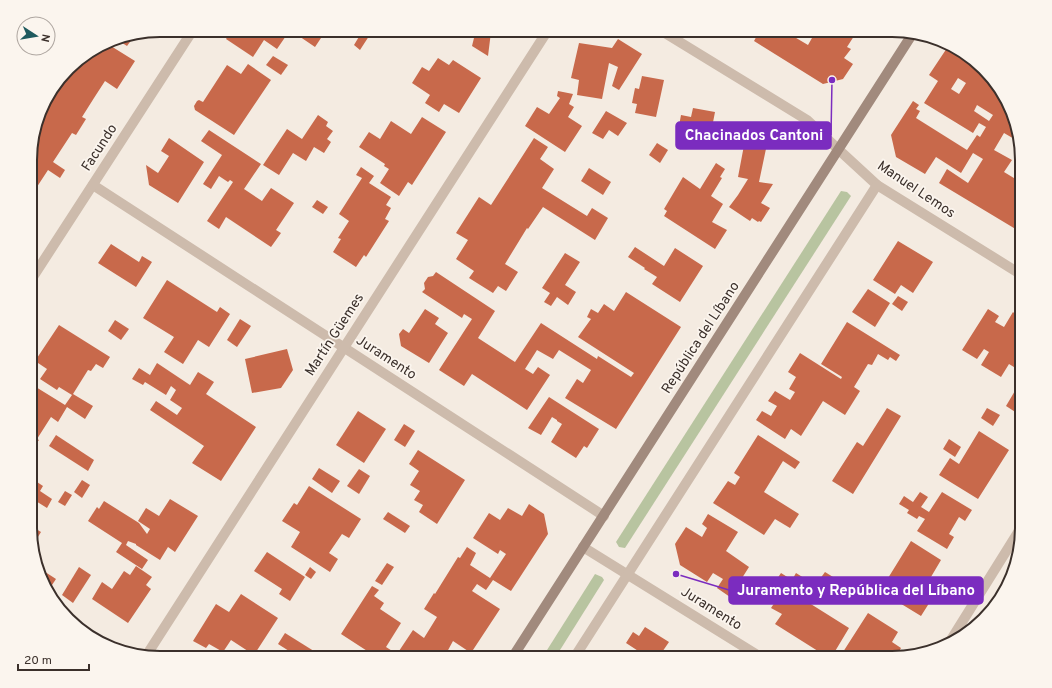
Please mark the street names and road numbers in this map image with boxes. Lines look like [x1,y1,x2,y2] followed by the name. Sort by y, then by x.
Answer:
[78,121,122,175] street label: Facundo
[874,158,958,222] street label: Manuel Lemos
[658,279,744,397] street label: República del Líbano
[302,290,368,380] street label: Martín Güemes
[353,332,420,384] street label: Juramento
[677,584,745,635] street label: Juramento

